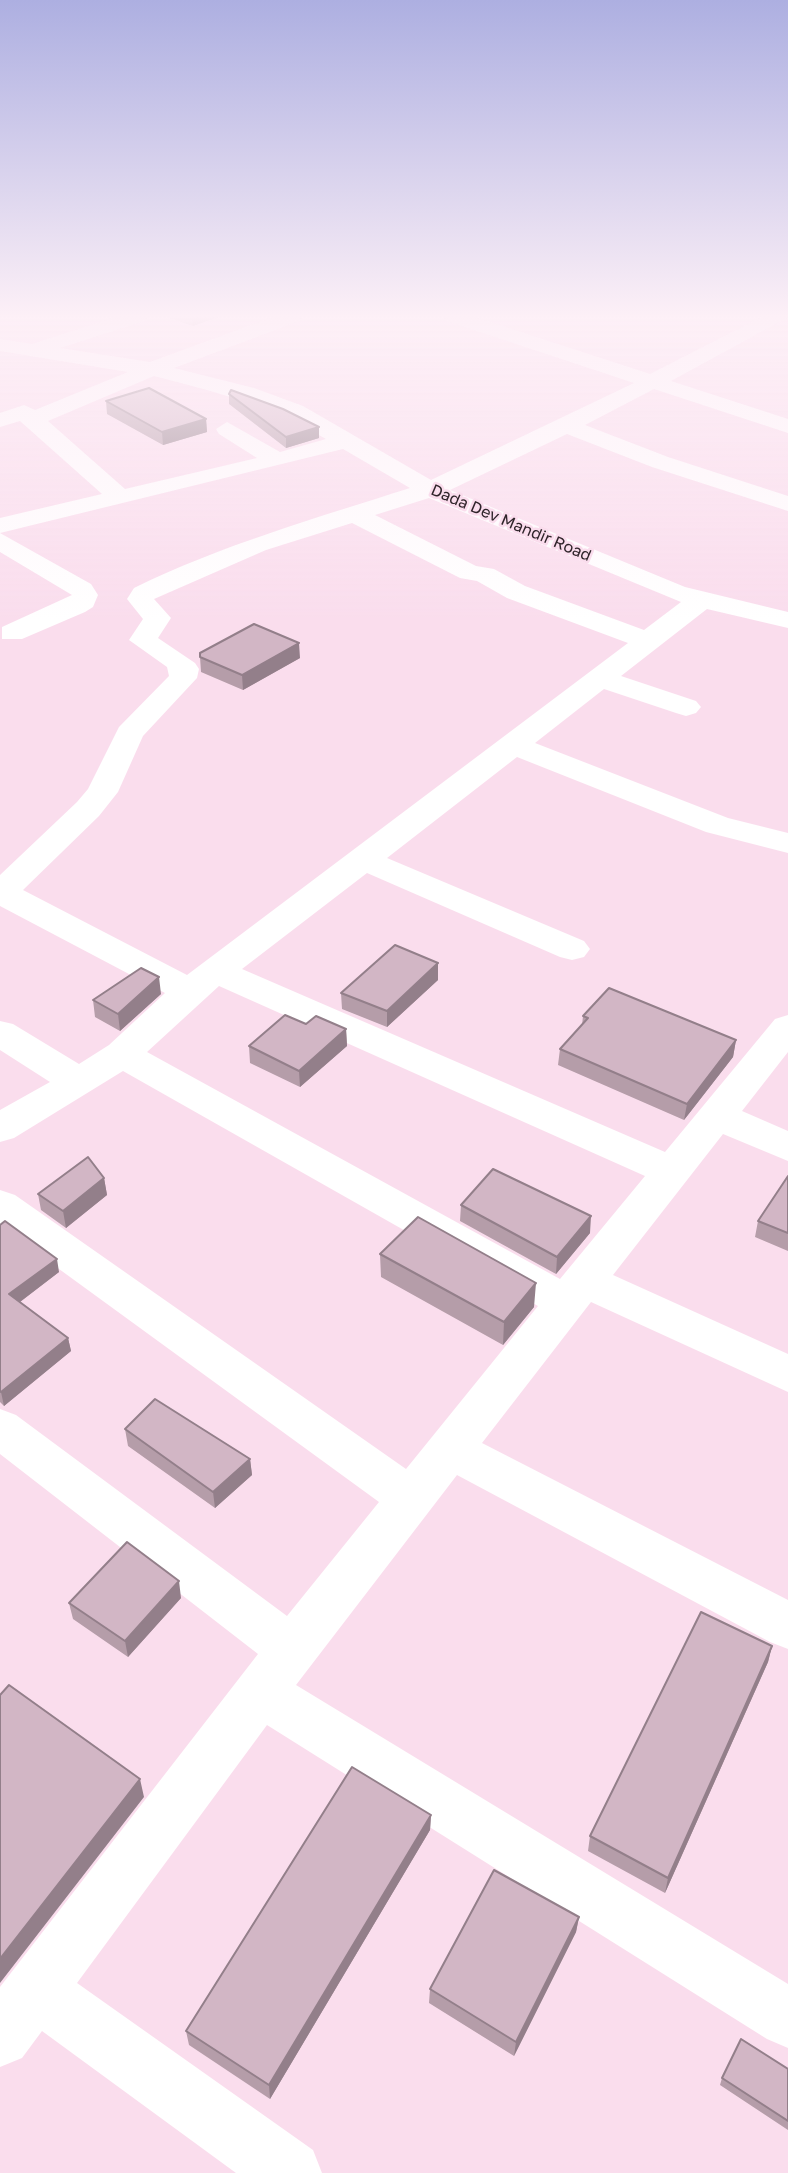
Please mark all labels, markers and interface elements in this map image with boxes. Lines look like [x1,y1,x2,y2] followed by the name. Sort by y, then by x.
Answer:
[428,480,594,566] street label: Dada Dev Mandir Road

